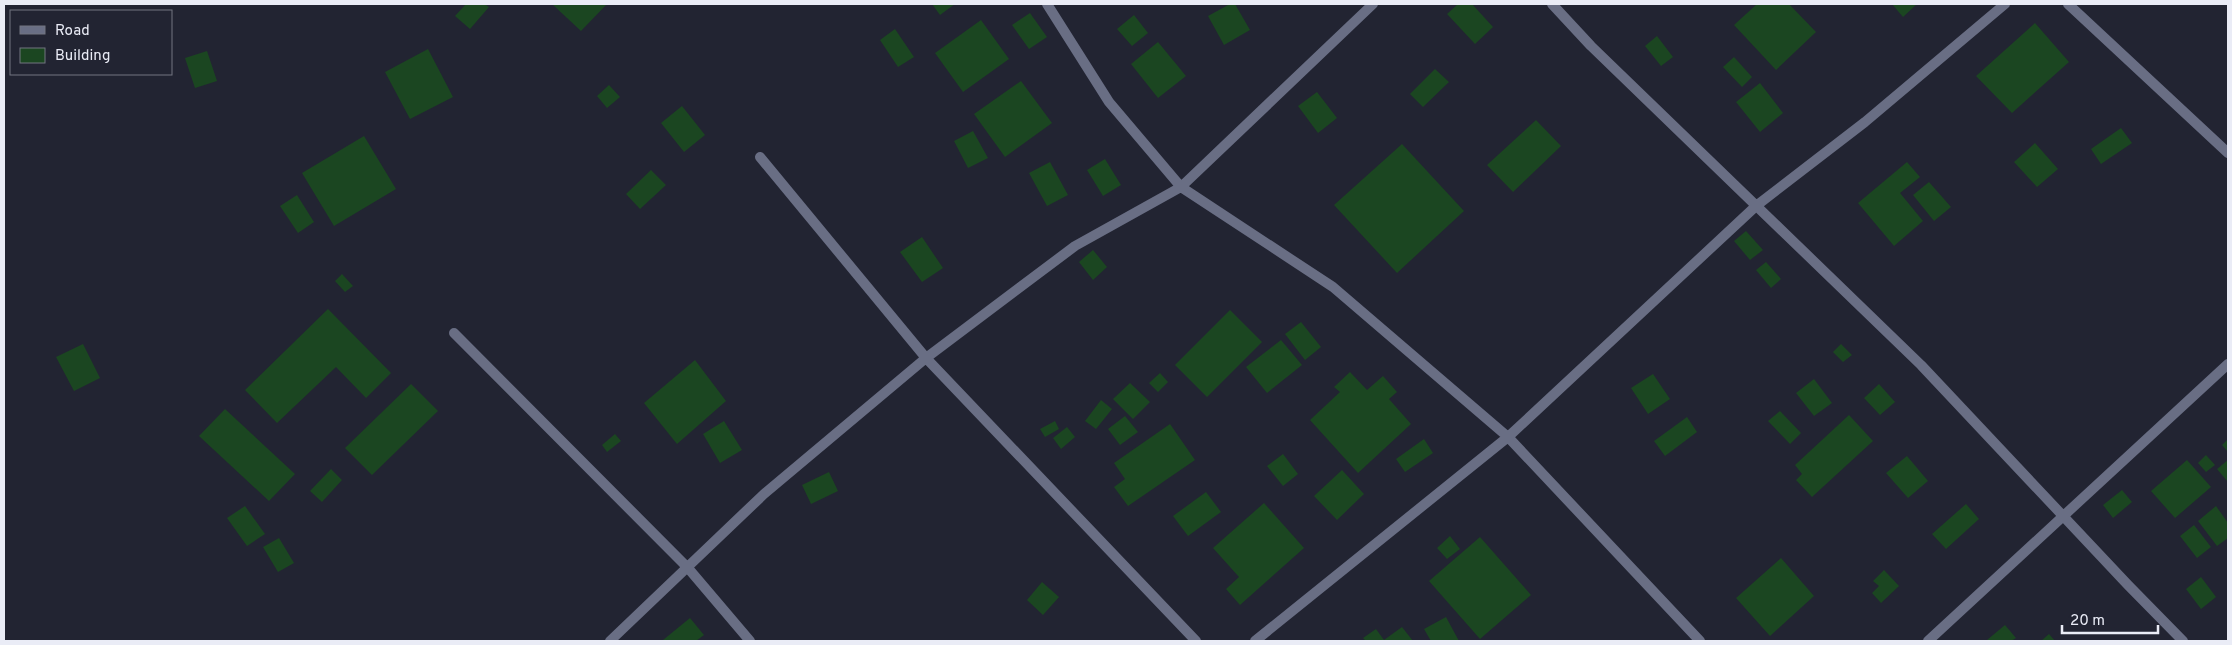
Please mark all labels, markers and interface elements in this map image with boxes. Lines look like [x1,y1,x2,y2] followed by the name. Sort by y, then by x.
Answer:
[10,10,172,75] legend
[55,22,90,41] text: Road
[55,47,110,66] text: Building
[2062,602,2158,634] scale bar
[2070,612,2105,631] text: 20 m

